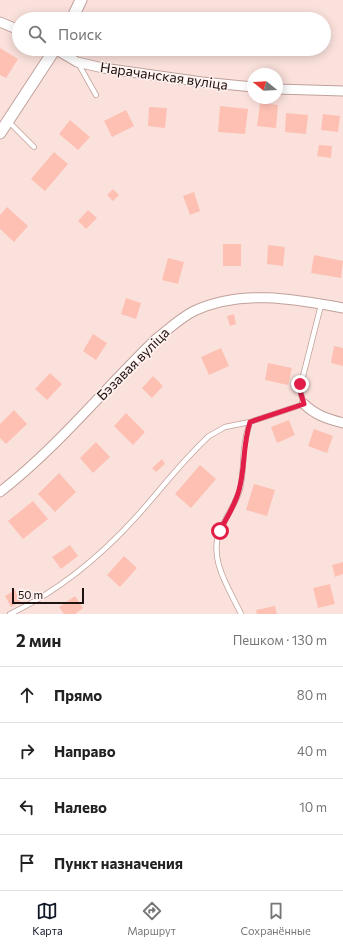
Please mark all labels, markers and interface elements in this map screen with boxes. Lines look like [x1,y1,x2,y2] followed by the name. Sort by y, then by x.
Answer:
[12,12,331,56] search box
[26,23,48,45] icon: search
[58,25,102,43] text: Поиск
[99,58,229,93] street label: Нарачанская вуліца
[247,68,283,104] north arrow
[93,324,173,404] street label: Бэзавая вуліца
[291,375,309,393] route end
[211,522,229,540] route start
[12,586,84,605] scale bar
[18,588,43,601] text: 50 m
[16,630,61,651] text: 2 мин
[233,632,327,648] text: Пешком · 130 m
[16,684,38,706] icon: ahead
[54,686,102,704] text: Прямо
[297,687,327,703] text: 80 m
[16,740,38,762] icon: right
[54,742,116,760] text: Направо
[297,743,327,759] text: 40 m
[16,796,38,818] icon: left
[54,798,107,816] text: Налево
[299,799,327,815] text: 10 m
[16,852,38,874] icon: arrive
[54,854,183,872] text: Пункт назначения
[32,900,63,937] tab: Карта
[127,900,176,937] tab: Маршрут
[241,900,311,937] tab: Сохранённые

